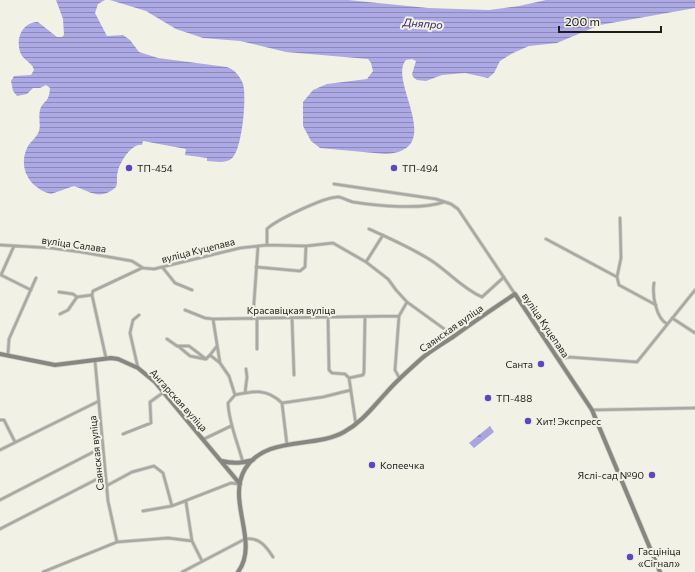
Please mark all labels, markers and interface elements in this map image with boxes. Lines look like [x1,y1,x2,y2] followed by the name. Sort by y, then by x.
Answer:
[559,8,661,34] scale bar
[565,14,600,28] text: 200 m
[402,15,444,31] water label: Дняпро
[137,162,173,174] place label: ТП-454
[402,162,438,174] place label: ТП-494
[124,163,134,173] marker: ТП-454
[389,163,399,173] marker: ТП-494
[41,234,107,254] street label: вуліца Салава
[160,235,236,265] street label: вуліца Куцепава
[520,290,572,360] street label: вуліца Куцепава
[417,302,485,354] street label: Саянская вуліца
[247,304,335,316] street label: Красавіцкая вуліца
[505,358,533,370] place label: Санта
[536,359,546,369] marker: Санта
[148,366,210,434] street label: Ангарская вуліца
[496,392,532,404] place label: ТП-488
[483,393,493,403] marker: ТП-488
[86,415,106,491] street label: Саянская вуліца
[536,415,601,427] place label: Хит! Экспресс
[523,416,533,426] marker: Хит! Экспресс
[380,459,424,471] place label: Копеечка
[367,460,377,470] marker: Копеечка
[578,469,644,481] place label: Яслі-сад №90
[647,470,657,480] marker: Яслі-сад №90
[638,545,681,569] place label: Гасцініца «Сігнал»
[625,552,635,562] marker: Гасцініца «Сігнал»

